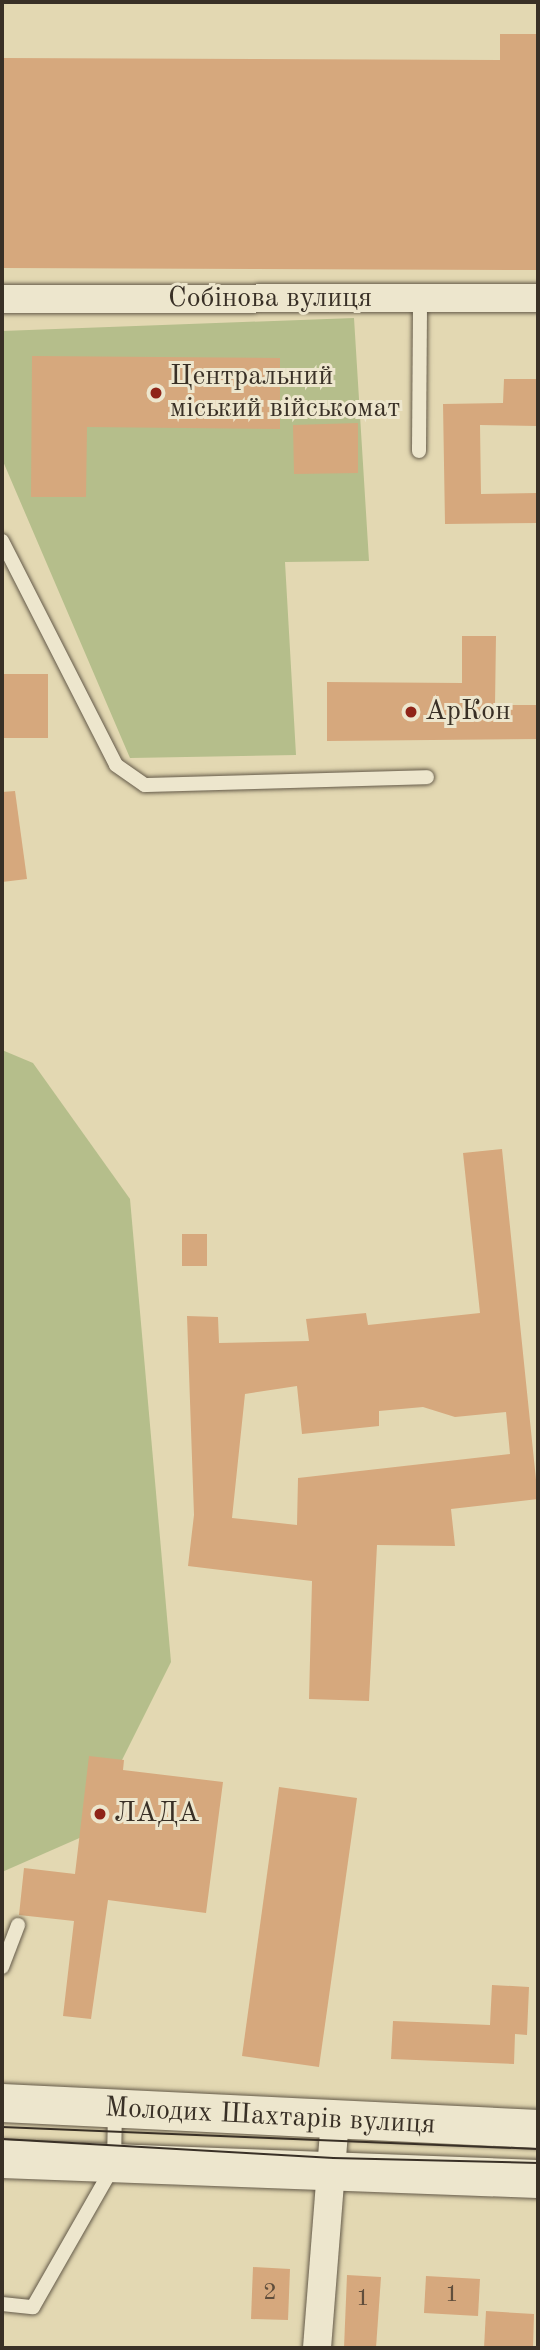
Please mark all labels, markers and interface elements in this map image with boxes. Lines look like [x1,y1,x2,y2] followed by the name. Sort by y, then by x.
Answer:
[168,282,372,316] street label: Собінова вулиця
[170,360,400,426] place label: Центральний міський військомат
[148,385,164,401] marker: Центральний міський військомат
[425,695,511,729] place label: АрКон
[403,704,419,720] marker: АрКон
[114,1797,199,1831] place label: ЛАДА
[92,1806,108,1822] marker: ЛАДА
[104,2092,436,2142] street label: Молодих Шахтарів вулиця
[263,2280,277,2308] house number: 2
[445,2282,459,2310] house number: 1
[356,2286,370,2314] house number: 1

